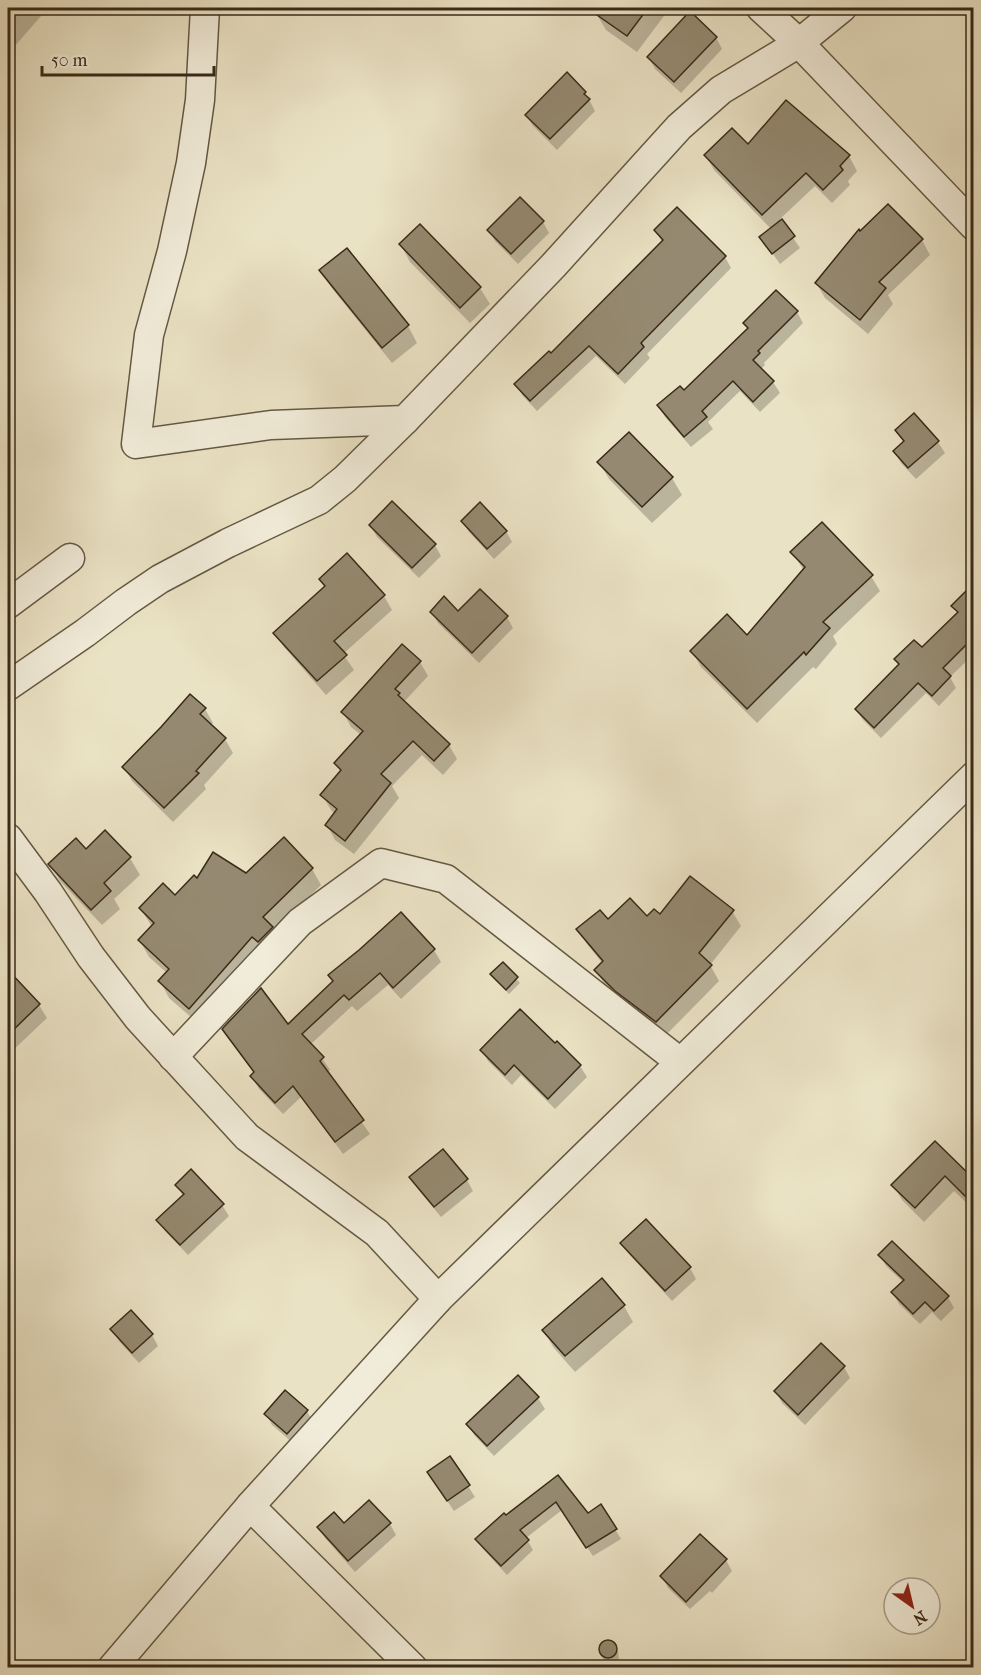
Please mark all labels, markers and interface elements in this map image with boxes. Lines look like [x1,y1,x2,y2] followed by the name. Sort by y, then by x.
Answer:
[42,39,214,77] scale bar
[51,50,88,71] text: 50 m
[882,1576,942,1636] north arrow
[909,1607,930,1630] text: N

